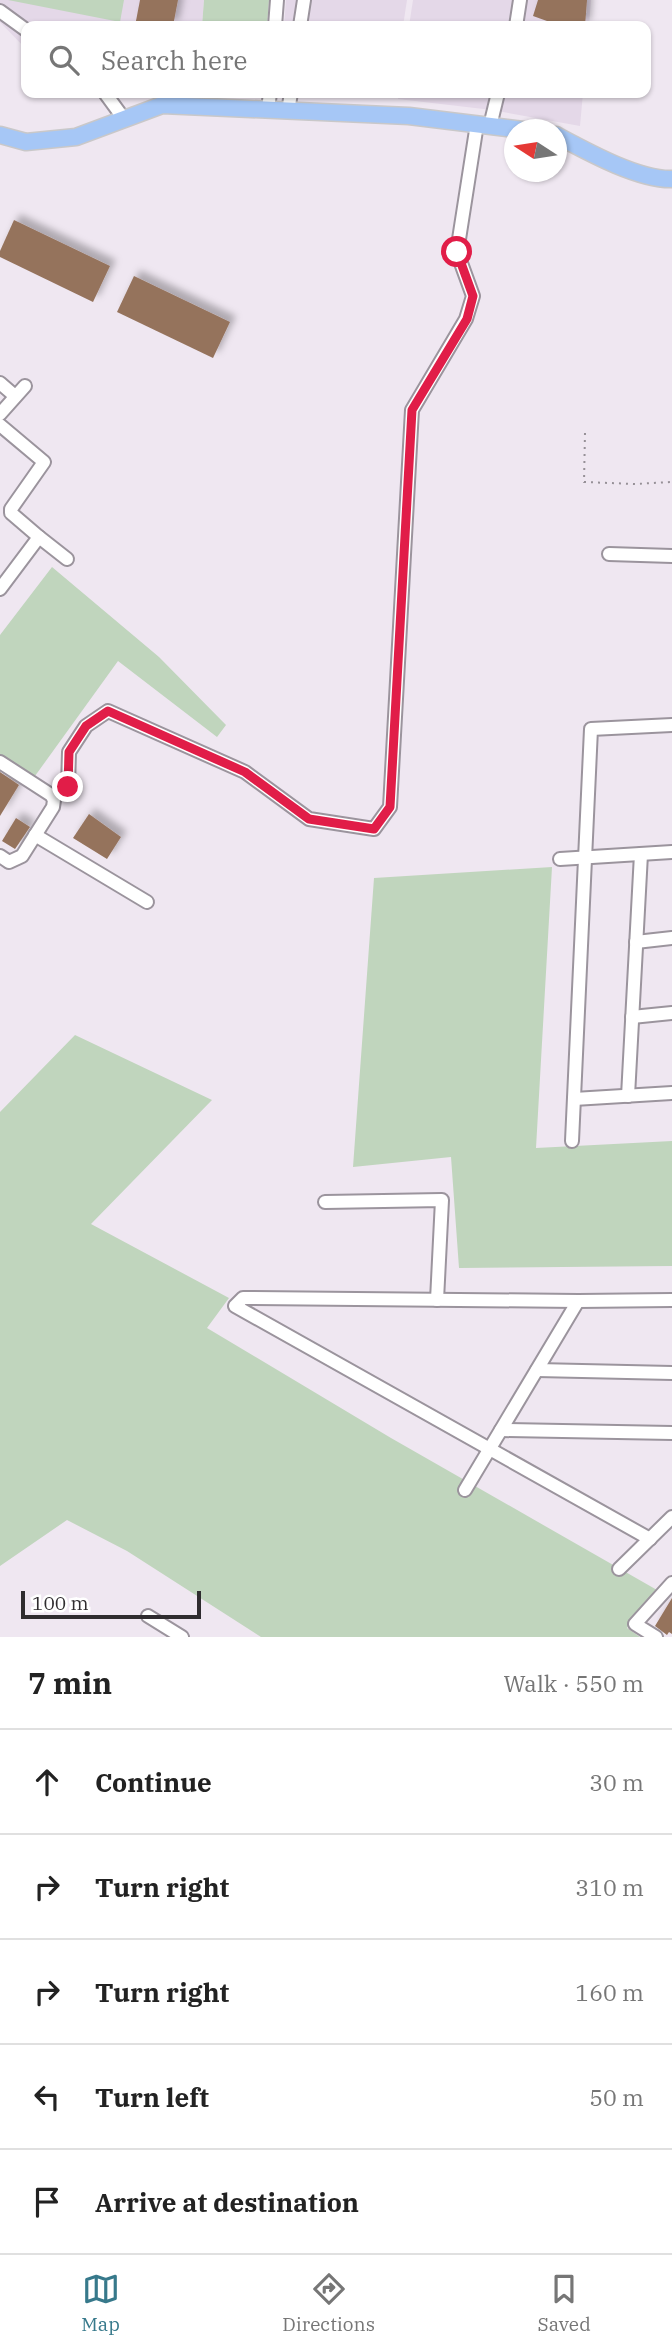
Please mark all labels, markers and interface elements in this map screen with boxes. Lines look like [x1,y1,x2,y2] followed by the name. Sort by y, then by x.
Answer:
[21,21,651,98] search box
[45,41,83,79] icon: search
[101,43,247,77] text: Search here
[504,119,567,182] north arrow
[441,236,472,267] route start
[52,771,83,802] route end
[21,1588,201,1620] scale bar
[32,1591,89,1615] text: 100 m
[28,1663,112,1702] text: 7 min
[503,1668,644,1698] text: Walk · 550 m
[28,1763,66,1801] icon: ahead
[95,1765,212,1799] text: Continue
[589,1767,644,1797] text: 30 m
[28,1868,66,1906] icon: right
[95,1870,229,1904] text: Turn right
[575,1872,644,1902] text: 310 m
[28,1973,66,2011] icon: right
[95,1975,229,2009] text: Turn right
[575,1977,644,2007] text: 160 m
[28,2078,66,2116] icon: left
[95,2080,209,2114] text: Turn left
[589,2082,644,2112] text: 50 m
[28,2183,66,2221] icon: arrive
[95,2185,359,2219] text: Arrive at destination
[81,2270,120,2336] tab: Map
[282,2270,375,2336] tab: Directions
[538,2270,591,2336] tab: Saved

